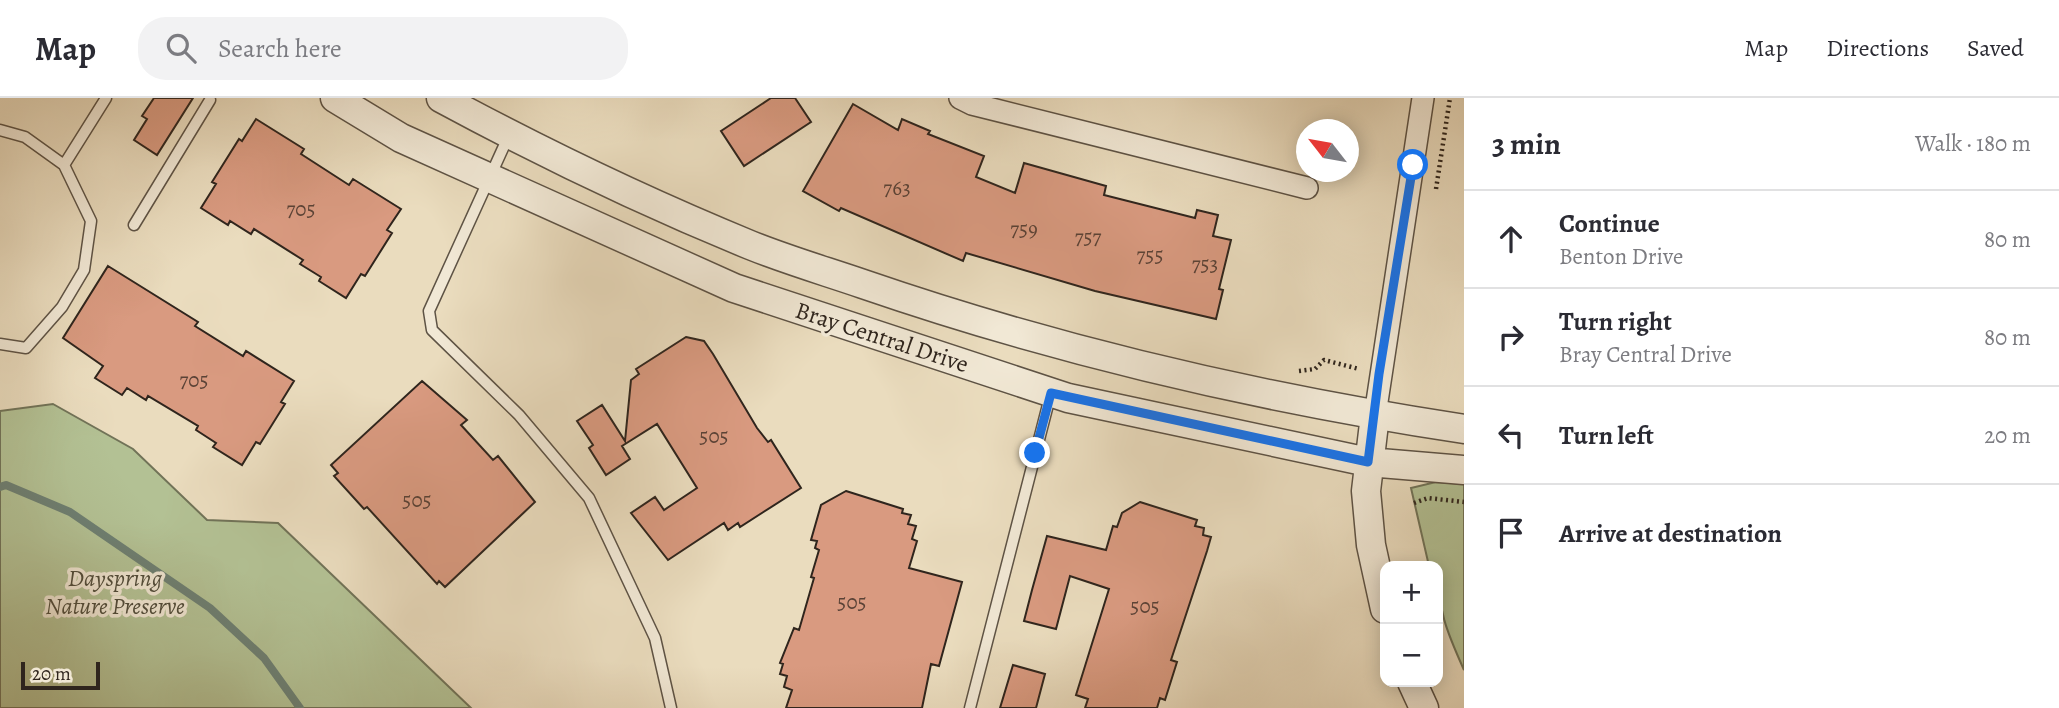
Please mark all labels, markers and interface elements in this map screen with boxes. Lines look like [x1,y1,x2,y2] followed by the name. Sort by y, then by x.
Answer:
[138,17,628,80] search box
[35,26,96,71] text: Map
[162,29,200,67] icon: search
[218,31,342,66] text: Search here
[1744,32,1788,64] text: Map
[1826,32,1929,64] text: Directions
[1967,32,2024,64] text: Saved
[1296,119,1359,182] north arrow
[1492,124,1561,164] text: 3 min
[1915,128,2031,159] text: Walk · 180 m
[1397,149,1428,180] route start
[883,174,911,202] house number: 763
[286,195,316,223] house number: 705
[1559,206,1660,241] text: Continue
[1010,215,1038,243] house number: 759
[1492,220,1530,258] icon: ahead
[1075,223,1102,251] house number: 757
[1984,224,2031,255] text: 80 m
[1137,241,1163,269] house number: 755
[1559,241,1683,272] text: Benton Drive
[1192,250,1218,278] house number: 753
[791,294,973,380] street label: Bray Central Drive
[1559,304,1672,339] text: Turn right
[1492,318,1530,356] icon: right
[1984,322,2031,353] text: 80 m
[1559,339,1732,370] text: Bray Central Drive
[179,366,209,394] house number: 705
[1492,416,1530,454] icon: left
[1559,418,1654,453] text: Turn left
[1984,420,2031,451] text: 20 m
[699,422,729,450] house number: 505
[1019,437,1050,468] route end
[402,486,432,514] house number: 505
[1492,514,1530,552] icon: arrive
[1559,516,1782,551] text: Arrive at destination
[1380,561,1443,687] map controls
[1380,561,1443,624] button: +
[45,562,185,622] park label: Dayspring Nature Preserve
[837,588,867,616] house number: 505
[1130,592,1160,620] house number: 505
[1380,624,1443,687] button: −
[21,659,100,691] scale bar
[32,661,71,687] text: 20 m

